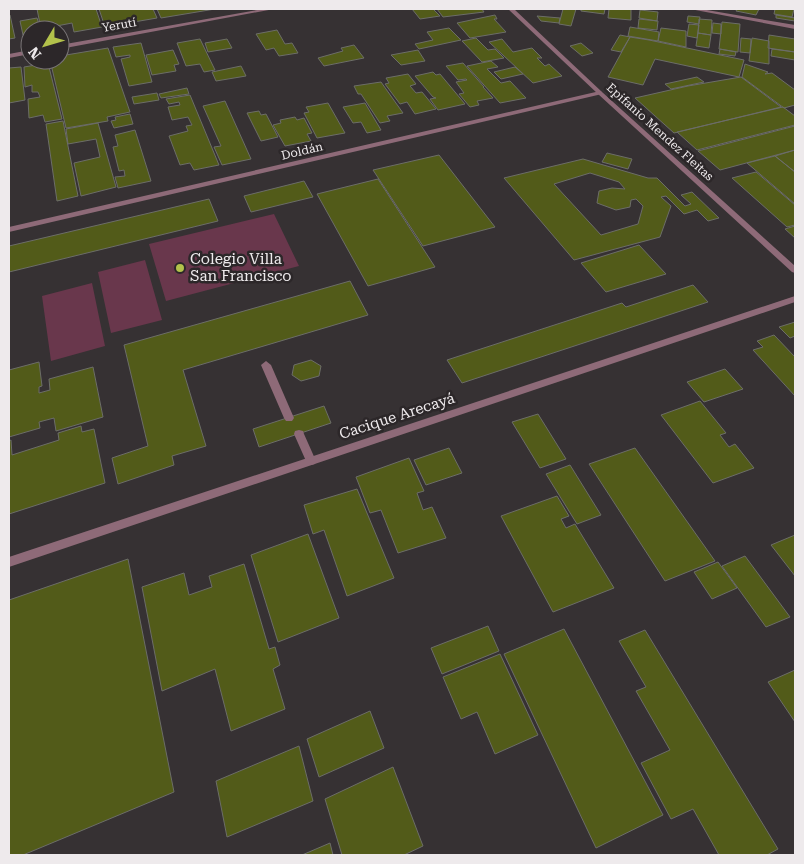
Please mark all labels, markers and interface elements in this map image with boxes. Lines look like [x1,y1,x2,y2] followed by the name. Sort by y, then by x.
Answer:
[101,15,137,35] street label: Yerutí
[20,20,70,70] north arrow
[25,44,44,62] text: N
[604,80,716,184] street label: Epifanio Mendez Fleitas
[280,139,324,163] street label: Doldán
[190,250,292,285] place label: Colegio Villa San Francisco
[174,262,186,274] marker: Colegio Villa San Francisco
[337,389,457,443] street label: Cacique Arecayá

